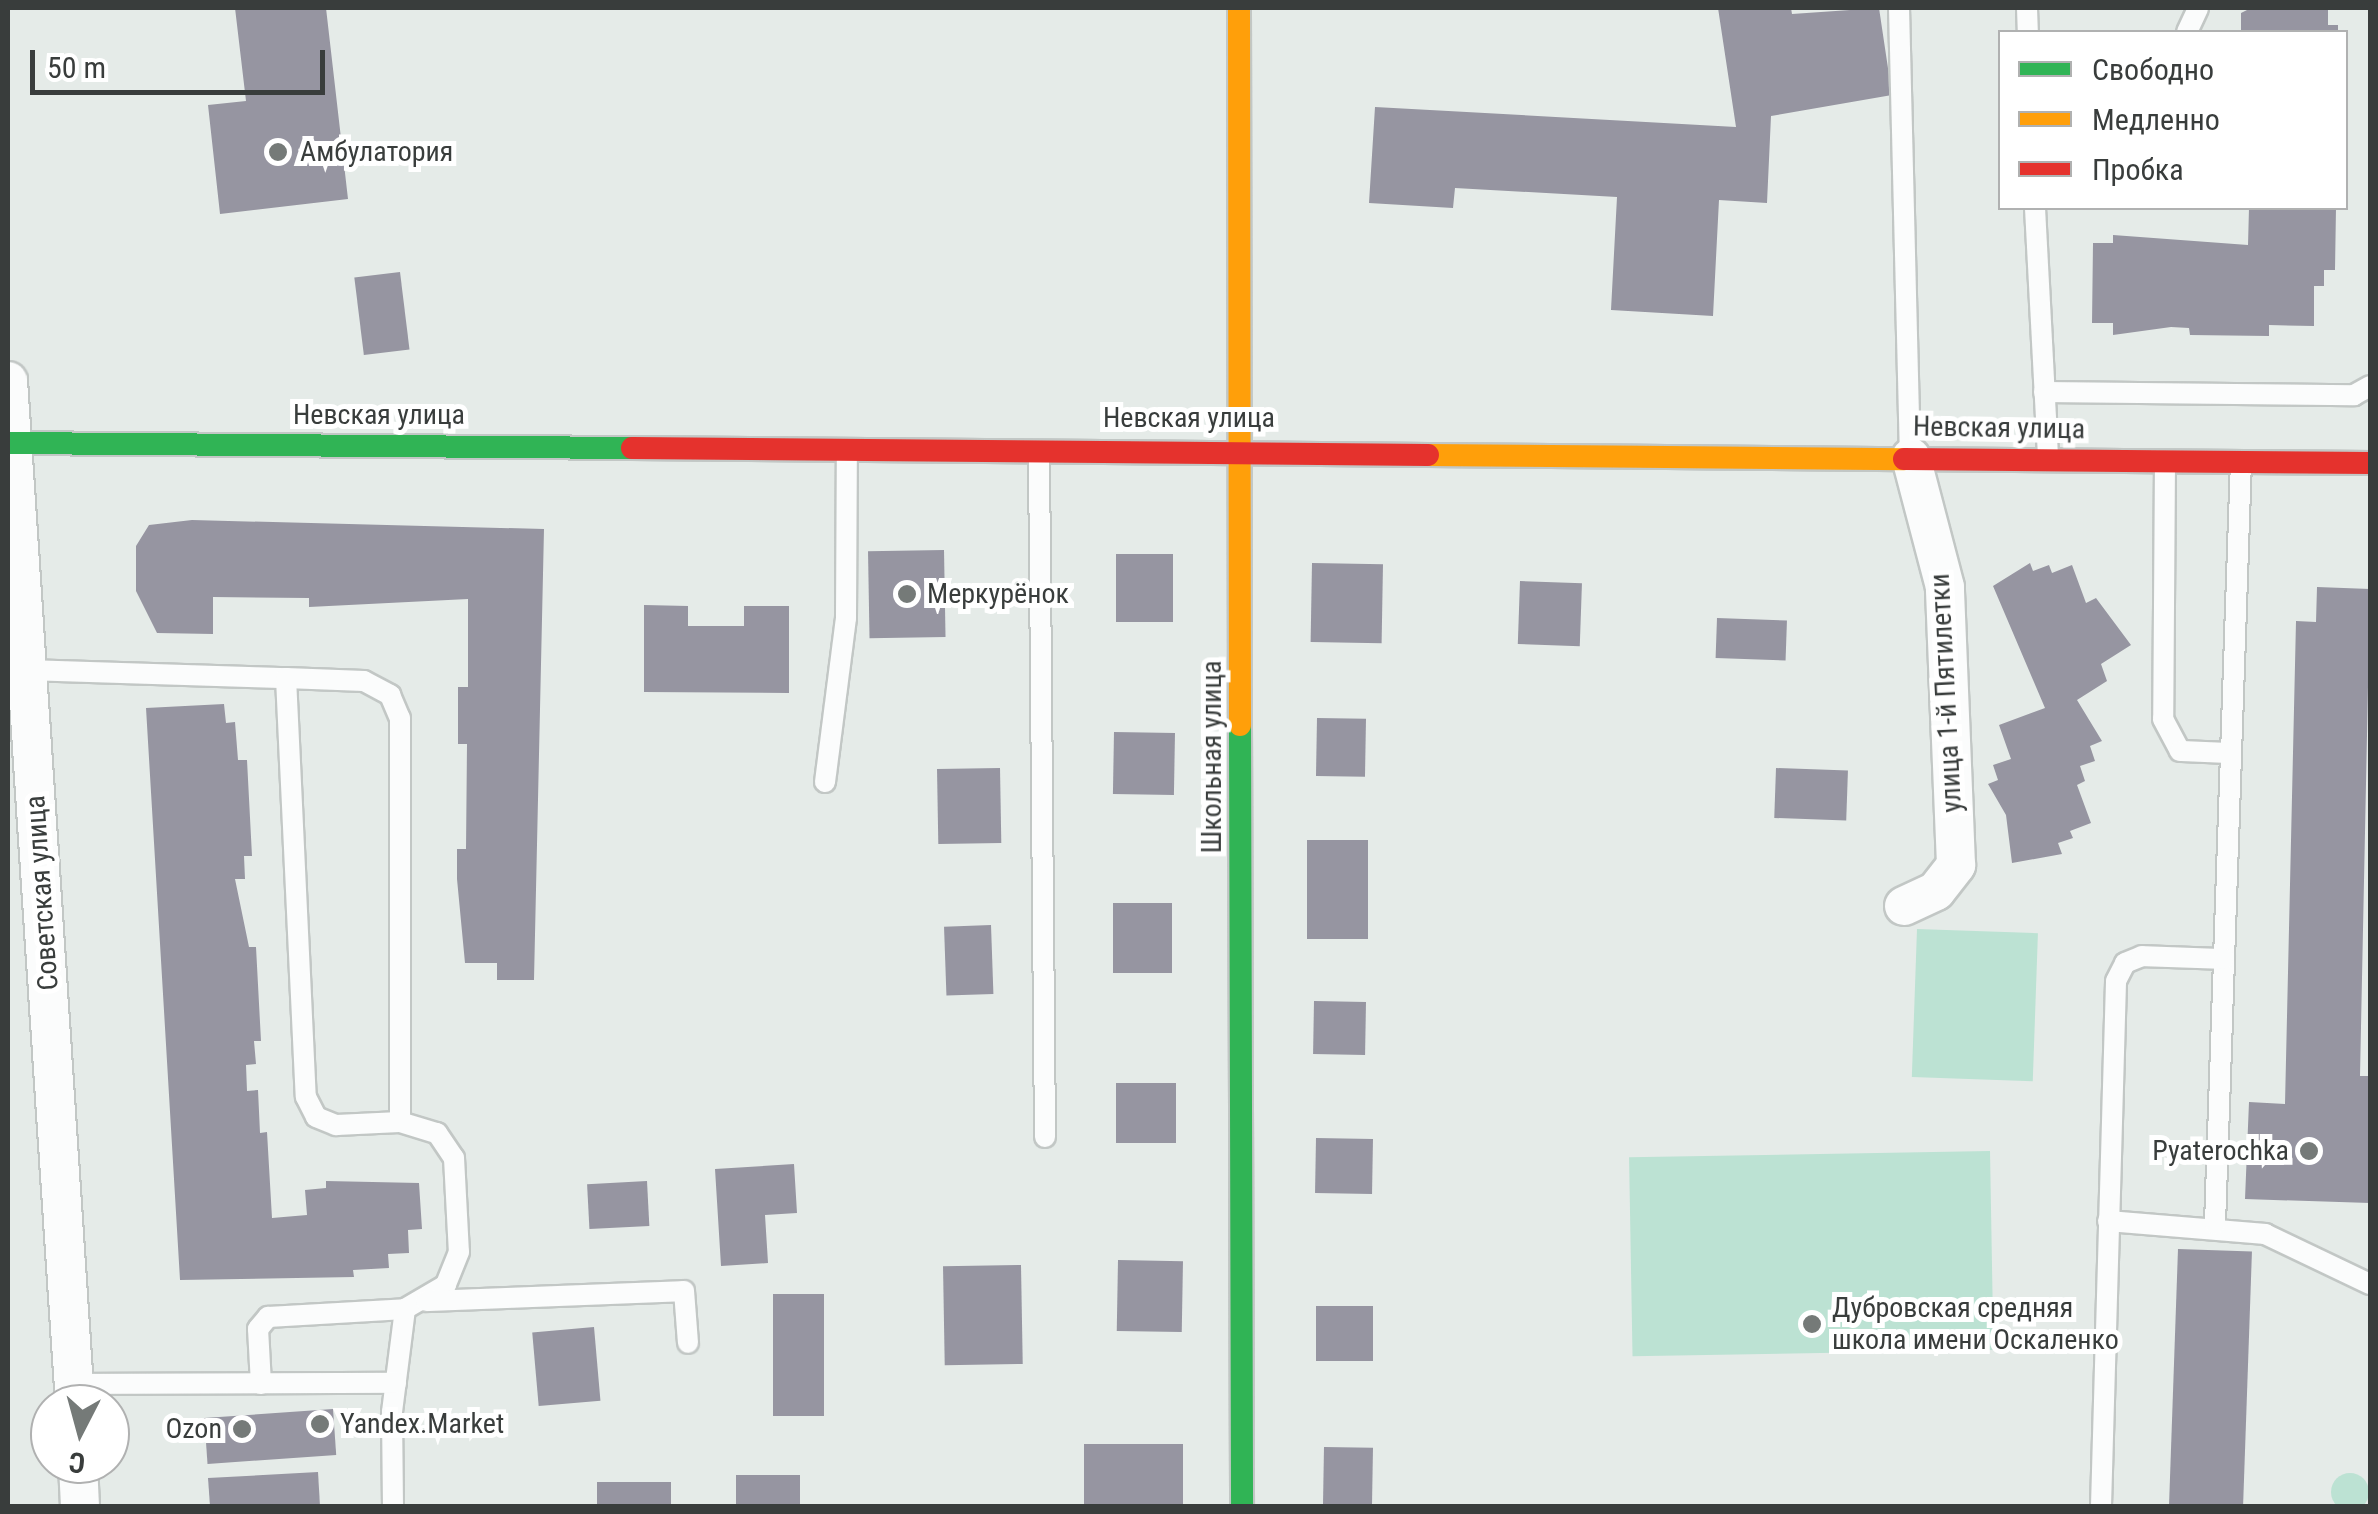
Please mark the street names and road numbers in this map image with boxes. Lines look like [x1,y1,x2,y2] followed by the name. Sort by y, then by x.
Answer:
[293,398,465,432] street label: Невская улица
[1103,401,1275,435] street label: Невская улица
[1913,410,2085,446] street label: Невская улица
[1923,573,1969,813] street label: улица 1-й Пятилетки
[1195,661,1229,853] street label: Школьная улица
[18,794,66,992] street label: Советская улица

